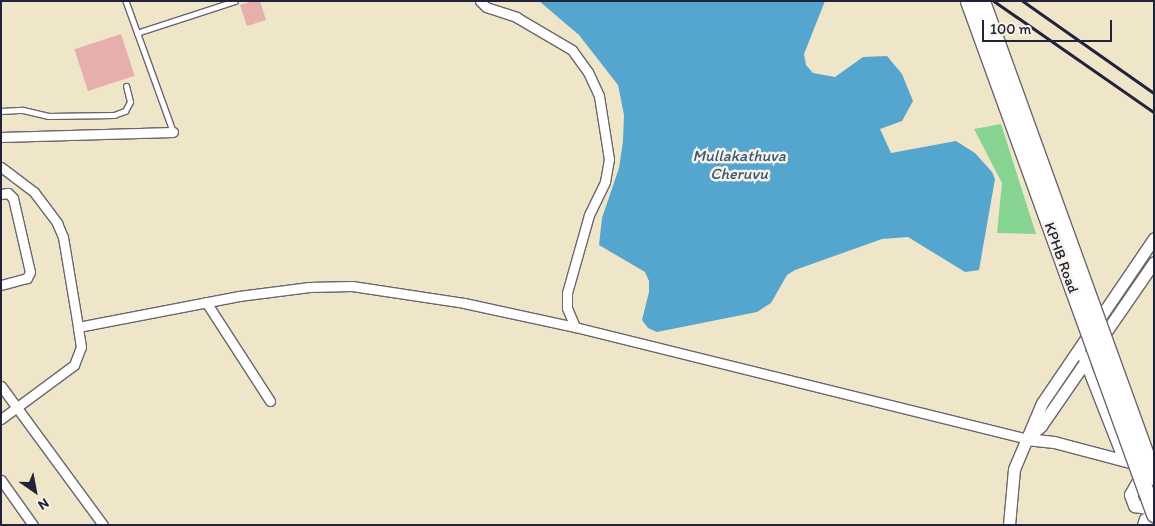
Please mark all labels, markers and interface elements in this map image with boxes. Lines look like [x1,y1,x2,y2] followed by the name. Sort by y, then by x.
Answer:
[985,10,1115,42] scale bar
[990,20,1031,38] text: 100 m
[692,146,786,184] water label: Mullakathuva Cheruvu
[1040,220,1082,296] street label: KPHB Road
[10,466,60,516] north arrow
[35,494,52,514] text: N

